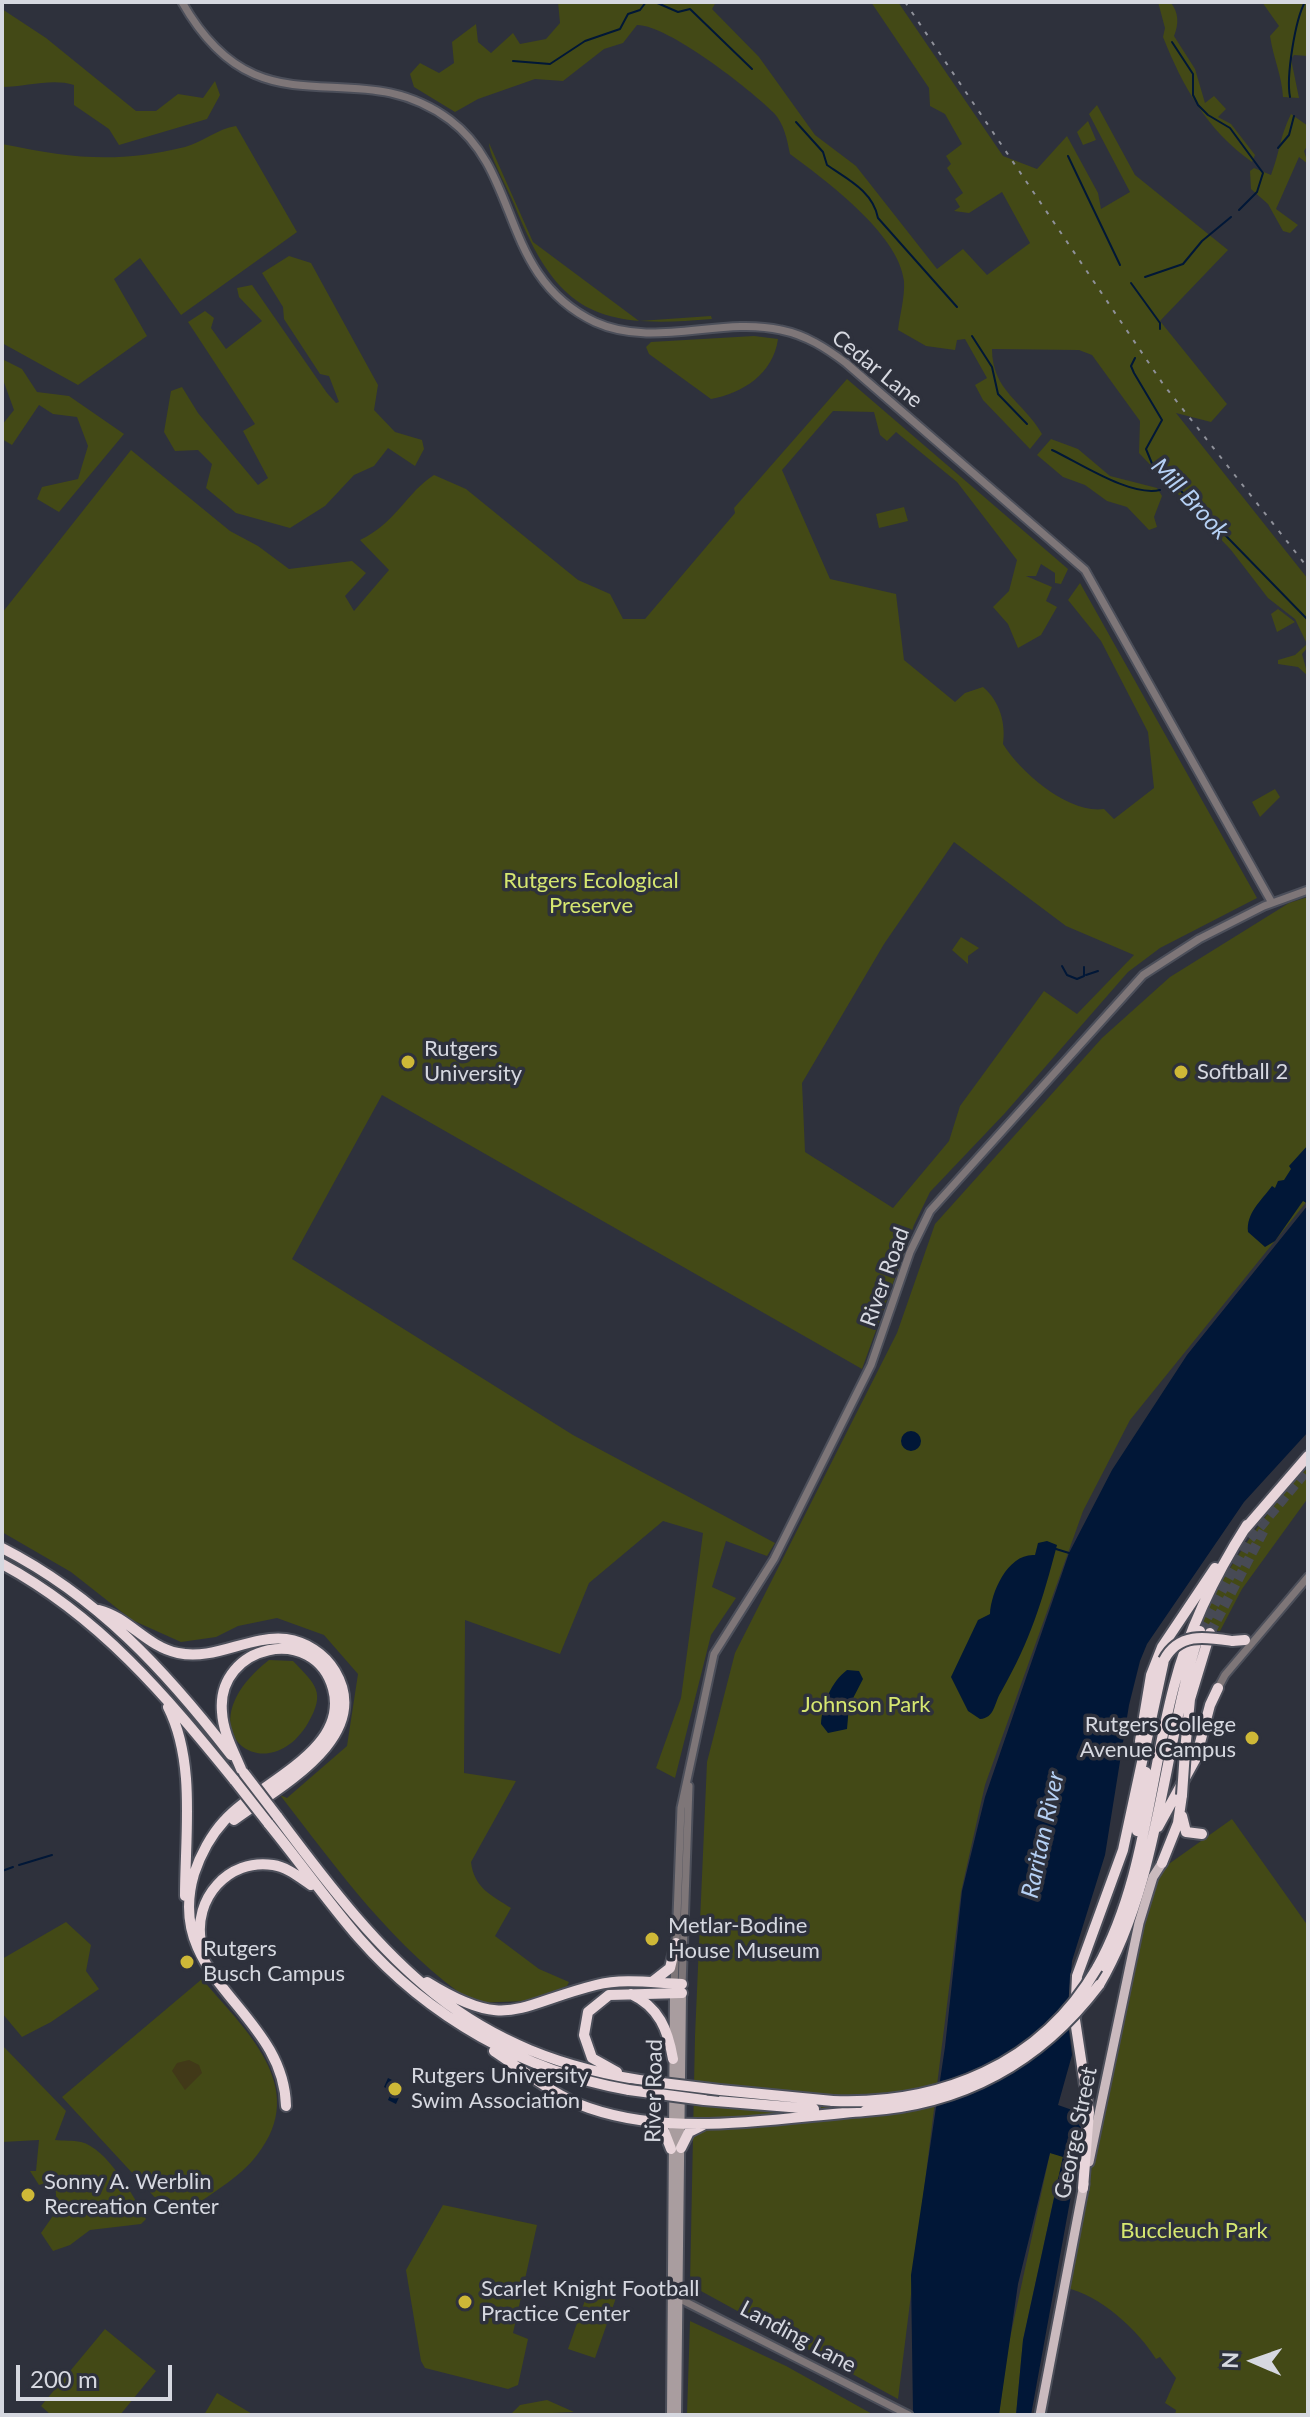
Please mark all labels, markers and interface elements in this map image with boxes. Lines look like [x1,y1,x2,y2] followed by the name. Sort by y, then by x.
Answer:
[826,324,928,414] street label: Cedar Lane
[1145,452,1235,546] water label: Mill Brook
[503,868,679,920] park label: Rutgers Ecological Preserve
[424,1036,522,1088] place label: Rutgers University
[399,1053,417,1071] marker: Rutgers University
[1197,1059,1288,1085] place label: Softball 2
[1172,1063,1190,1081] marker: Softball 2
[855,1224,915,1330] street label: River Road
[802,1692,930,1718] park label: Johnson Park
[1080,1712,1236,1764] place label: Rutgers College Avenue Campus
[1243,1729,1261,1747] marker: Rutgers College Avenue Campus
[1016,1769,1070,1901] water label: Raritan River
[668,1913,820,1964] place label: Metlar-Bodine House Museum
[643,1930,661,1948] marker: Metlar-Bodine House Museum
[203,1936,345,1988] place label: Rutgers Busch Campus
[178,1953,196,1971] marker: Rutgers Busch Campus
[640,2039,668,2143] street label: River Road
[411,2063,589,2114] place label: Rutgers University Swim Association
[1049,2065,1103,2201] street label: George Street
[386,2080,404,2098] marker: Rutgers University Swim Association
[44,2169,219,2220] place label: Sonny A. Werblin Recreation Center
[19,2186,37,2204] marker: Sonny A. Werblin Recreation Center
[1120,2218,1268,2244] park label: Buccleuch Park
[481,2276,700,2328] place label: Scarlet Knight Football Practice Center
[456,2293,474,2311] marker: Scarlet Knight Football Practice Center
[735,2295,861,2379] street label: Landing Lane
[1214,2321,1294,2401] north arrow
[20,2349,176,2399] scale bar
[1216,2351,1243,2369] text: N
[30,2364,98,2393] text: 200 m

